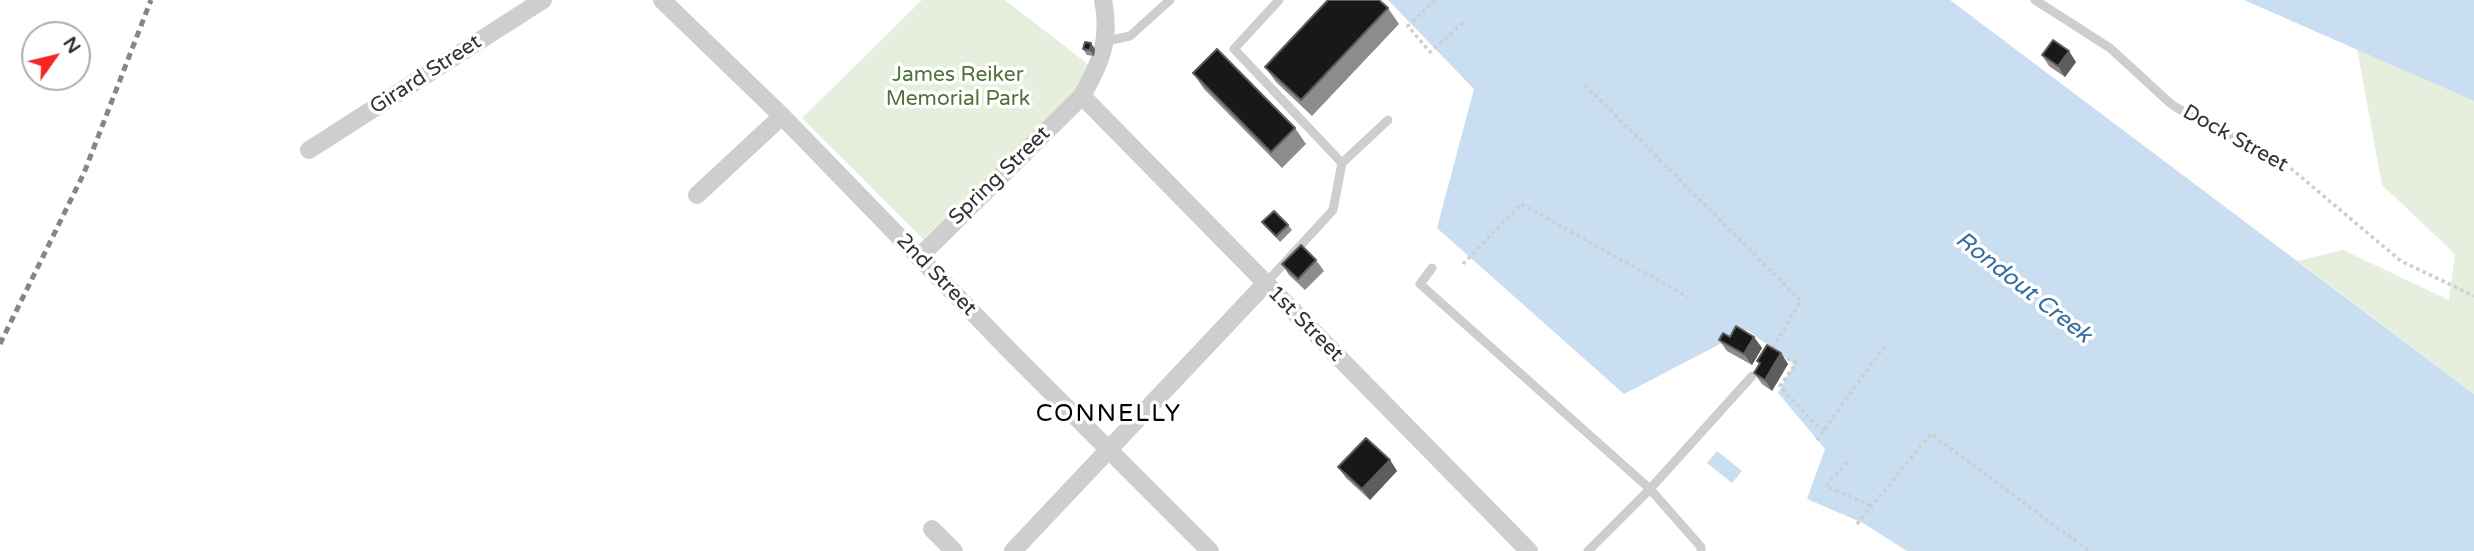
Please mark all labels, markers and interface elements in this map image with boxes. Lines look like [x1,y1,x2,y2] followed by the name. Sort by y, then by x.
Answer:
[21,21,91,91] north arrow
[366,30,486,120] street label: Girard Street
[58,33,85,58] text: N
[886,62,1030,112] park label: James Reiker Memorial Park
[2178,100,2292,178] street label: Dock Street
[944,122,1056,230] street label: Spring Street
[1950,226,2096,350] water label: Rondout Creek
[891,229,981,321] street label: 2nd Street
[1262,281,1348,367] street label: 1st Street
[1037,401,1181,429] district label: CONNELLY

